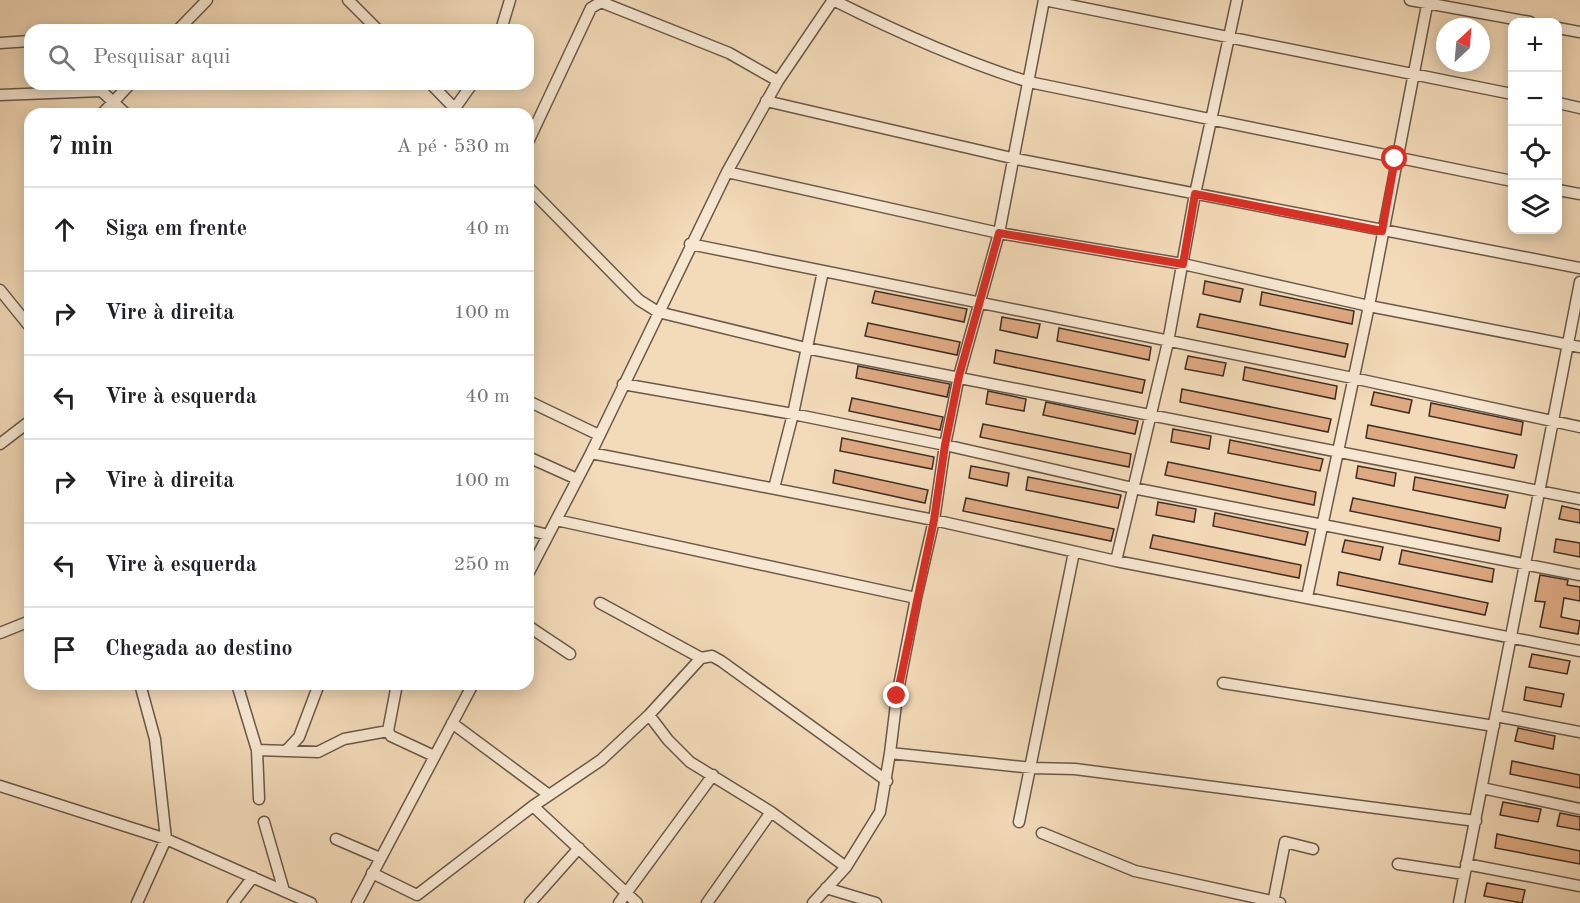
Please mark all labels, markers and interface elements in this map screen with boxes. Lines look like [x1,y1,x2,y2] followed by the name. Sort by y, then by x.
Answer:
[1436,18,1490,72] north arrow
[1508,18,1562,234] map controls
[1508,18,1562,72] button: +
[24,24,534,90] search box
[45,41,78,74] icon: search
[93,46,230,68] text: Pesquisar aqui
[1508,72,1562,126] button: −
[1508,126,1562,180] button: locate
[48,134,113,160] text: 7 min
[396,137,510,157] text: A pé · 530 m
[1381,145,1407,171] route start
[1508,180,1562,234] button: layers
[48,213,81,246] icon: ahead
[105,218,247,240] text: Siga em frente
[465,219,510,239] text: 40 m
[48,297,81,330] icon: right
[105,302,235,324] text: Vire à direita
[454,303,510,323] text: 100 m
[48,381,81,414] icon: left
[105,386,257,408] text: Vire à esquerda
[465,387,510,407] text: 40 m
[48,465,81,498] icon: right
[105,470,235,492] text: Vire à direita
[454,471,510,491] text: 100 m
[48,549,81,582] icon: left
[105,554,257,576] text: Vire à esquerda
[454,555,510,575] text: 250 m
[48,633,81,666] icon: arrive
[105,638,293,660] text: Chegada ao destino
[883,682,909,708] route end

